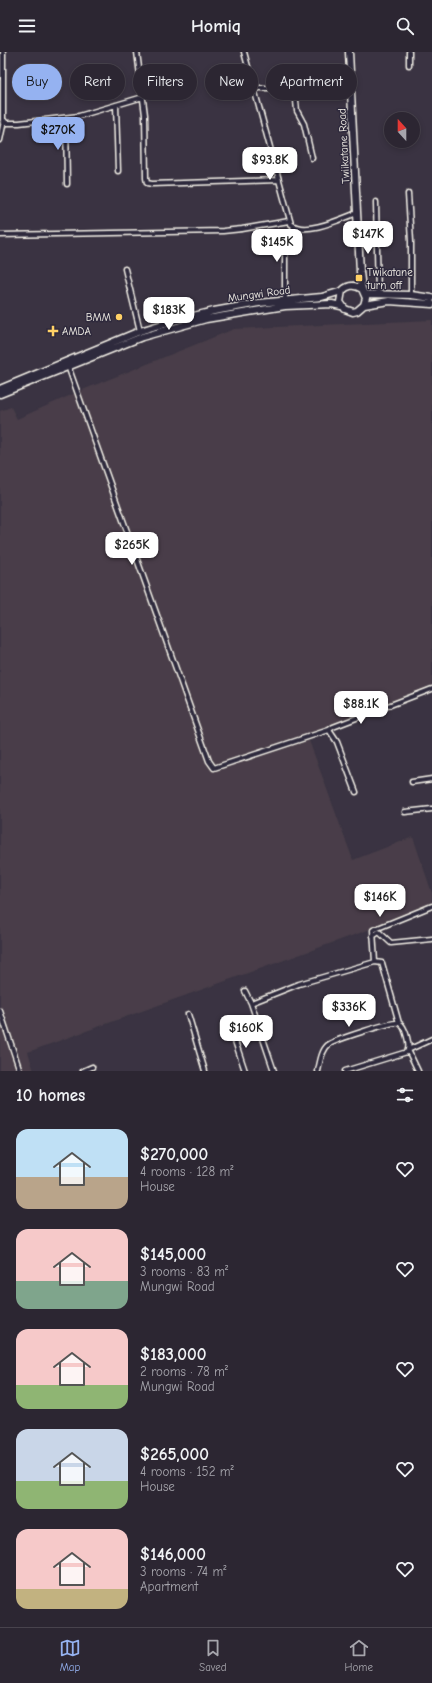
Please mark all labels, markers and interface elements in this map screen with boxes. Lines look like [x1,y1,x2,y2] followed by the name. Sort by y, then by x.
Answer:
[16,15,38,37] icon: menu
[394,15,416,37] icon: search
[191,16,241,37] text: Homiq
[12,64,62,100] chip: Buy
[70,64,125,100] chip: Rent
[133,64,197,100] chip: Filters
[205,64,258,100] chip: New
[266,64,357,100] chip: Apartment
[336,108,352,184] street label: Twiikatane Road
[384,112,420,148] north arrow
[384,112,420,148] map controls
[30,117,86,151] pin: $270K
[41,122,75,137] text: $270K
[237,147,303,181] pin: $93.8K
[251,152,289,167] text: $93.8K
[340,221,396,255] pin: $147K
[352,226,384,241] text: $147K
[249,229,305,263] pin: $145K
[260,234,294,249] text: $145K
[366,266,413,292] place label: Twikatane turn off
[354,273,364,283] marker: Twikatane turn off
[227,283,291,305] street label: Mungwi Road
[141,297,197,331] pin: $183K
[152,302,186,317] text: $183K
[86,311,111,324] place label: BMM
[114,312,124,322] marker: BMM
[47,325,59,337] marker: AMDA
[62,325,92,338] place label: AMDA
[104,532,160,566] pin: $265K
[114,537,150,552] text: $265K
[328,691,394,725] pin: $88.1K
[343,696,379,711] text: $88.1K
[352,884,408,918] pin: $146K
[363,889,397,904] text: $146K
[321,994,377,1028] pin: $336K
[332,999,366,1014] text: $336K
[218,1015,274,1049] pin: $160K
[229,1020,263,1035] text: $160K
[394,1084,416,1106] icon: filters
[16,1086,85,1105] text: 10 homes
[48,1145,96,1193] icon: home
[140,1145,208,1164] text: $270,000
[394,1158,416,1180] icon: heart
[140,1164,233,1179] text: 4 rooms · 128 m²
[140,1179,175,1194] text: House
[48,1245,96,1293] icon: home
[140,1245,206,1264] text: $145,000
[394,1258,416,1280] icon: heart
[140,1264,228,1279] text: 3 rooms · 83 m²
[140,1279,215,1294] text: Mungwi Road
[48,1345,96,1393] icon: home
[140,1345,206,1364] text: $183,000
[394,1358,416,1380] icon: heart
[140,1364,228,1379] text: 2 rooms · 78 m²
[140,1379,215,1394] text: Mungwi Road
[48,1445,96,1493] icon: home
[140,1445,209,1464] text: $265,000
[394,1458,416,1480] icon: heart
[140,1464,234,1479] text: 4 rooms · 152 m²
[140,1479,175,1494] text: House
[48,1545,96,1593] icon: home
[140,1545,206,1564] text: $146,000
[394,1558,416,1580] icon: heart
[140,1564,226,1579] text: 3 rooms · 74 m²
[140,1579,198,1594] text: Apartment
[59,1637,81,1674] tab: Map
[199,1637,227,1674] tab: Saved
[345,1637,373,1674] tab: Home

